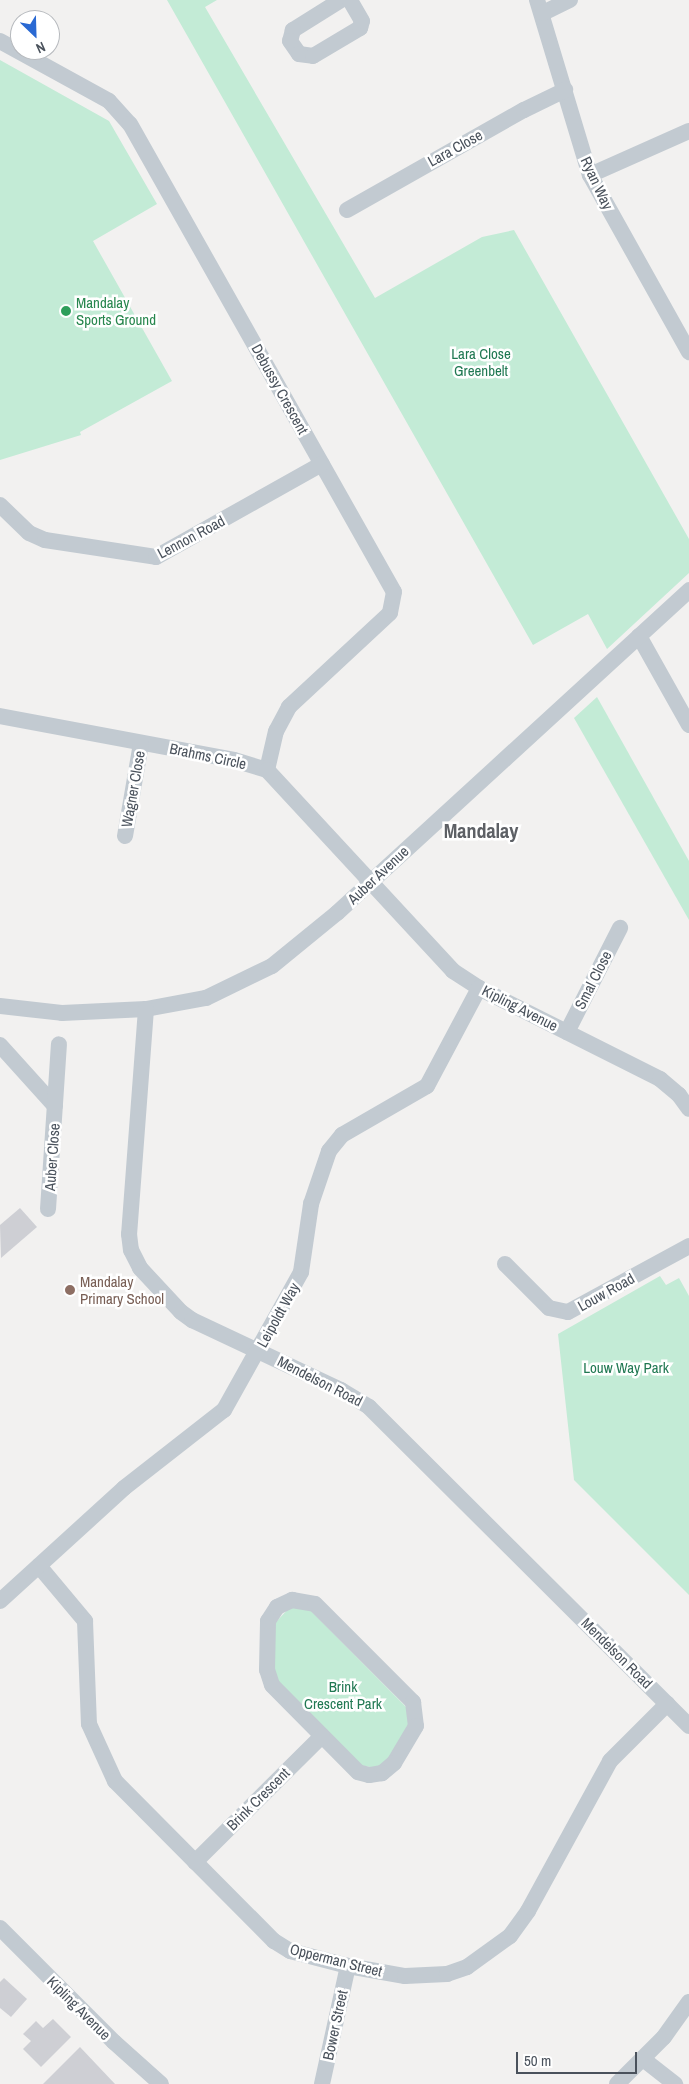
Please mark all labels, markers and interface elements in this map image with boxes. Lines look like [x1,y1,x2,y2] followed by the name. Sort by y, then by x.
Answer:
[10,10,60,60] north arrow
[33,38,48,58] text: N
[425,126,485,170] street label: Lara Close
[577,154,617,212] street label: Ryan Way
[76,293,156,328] place label: Mandalay Sports Ground
[60,305,72,317] marker: Mandalay Sports Ground
[248,341,312,437] street label: Debussy Crescent
[451,344,511,379] park label: Lara Close Greenbelt
[154,512,228,562] street label: Lennon Road
[168,739,248,773] street label: Brahms Circle
[117,749,149,829] street label: Wagner Close
[444,818,518,842] district label: Mandalay
[343,842,413,908] street label: Auber Avenue
[571,948,615,1012] street label: Smal Close
[479,981,561,1035] street label: Kipling Avenue
[41,1123,63,1191] street label: Auber Close
[574,1269,638,1315] street label: Louw Road
[80,1272,164,1307] place label: Mandalay Primary School
[253,1279,303,1351] street label: Leipoldt Way
[64,1284,76,1296] marker: Mandalay Primary School
[274,1352,366,1410] street label: Mendelson Road
[583,1359,669,1377] park label: Louw Way Park
[578,1614,656,1692] street label: Mendelson Road
[304,1677,382,1712] park label: Brink Crescent Park
[223,1764,293,1834] street label: Brink Crescent
[288,1940,384,1980] street label: Opperman Street
[43,1972,115,2044] street label: Kipling Avenue
[319,1988,351,2062] street label: Bower Street
[519,2042,640,2074] scale bar
[524,2050,551,2071] text: 50 m

